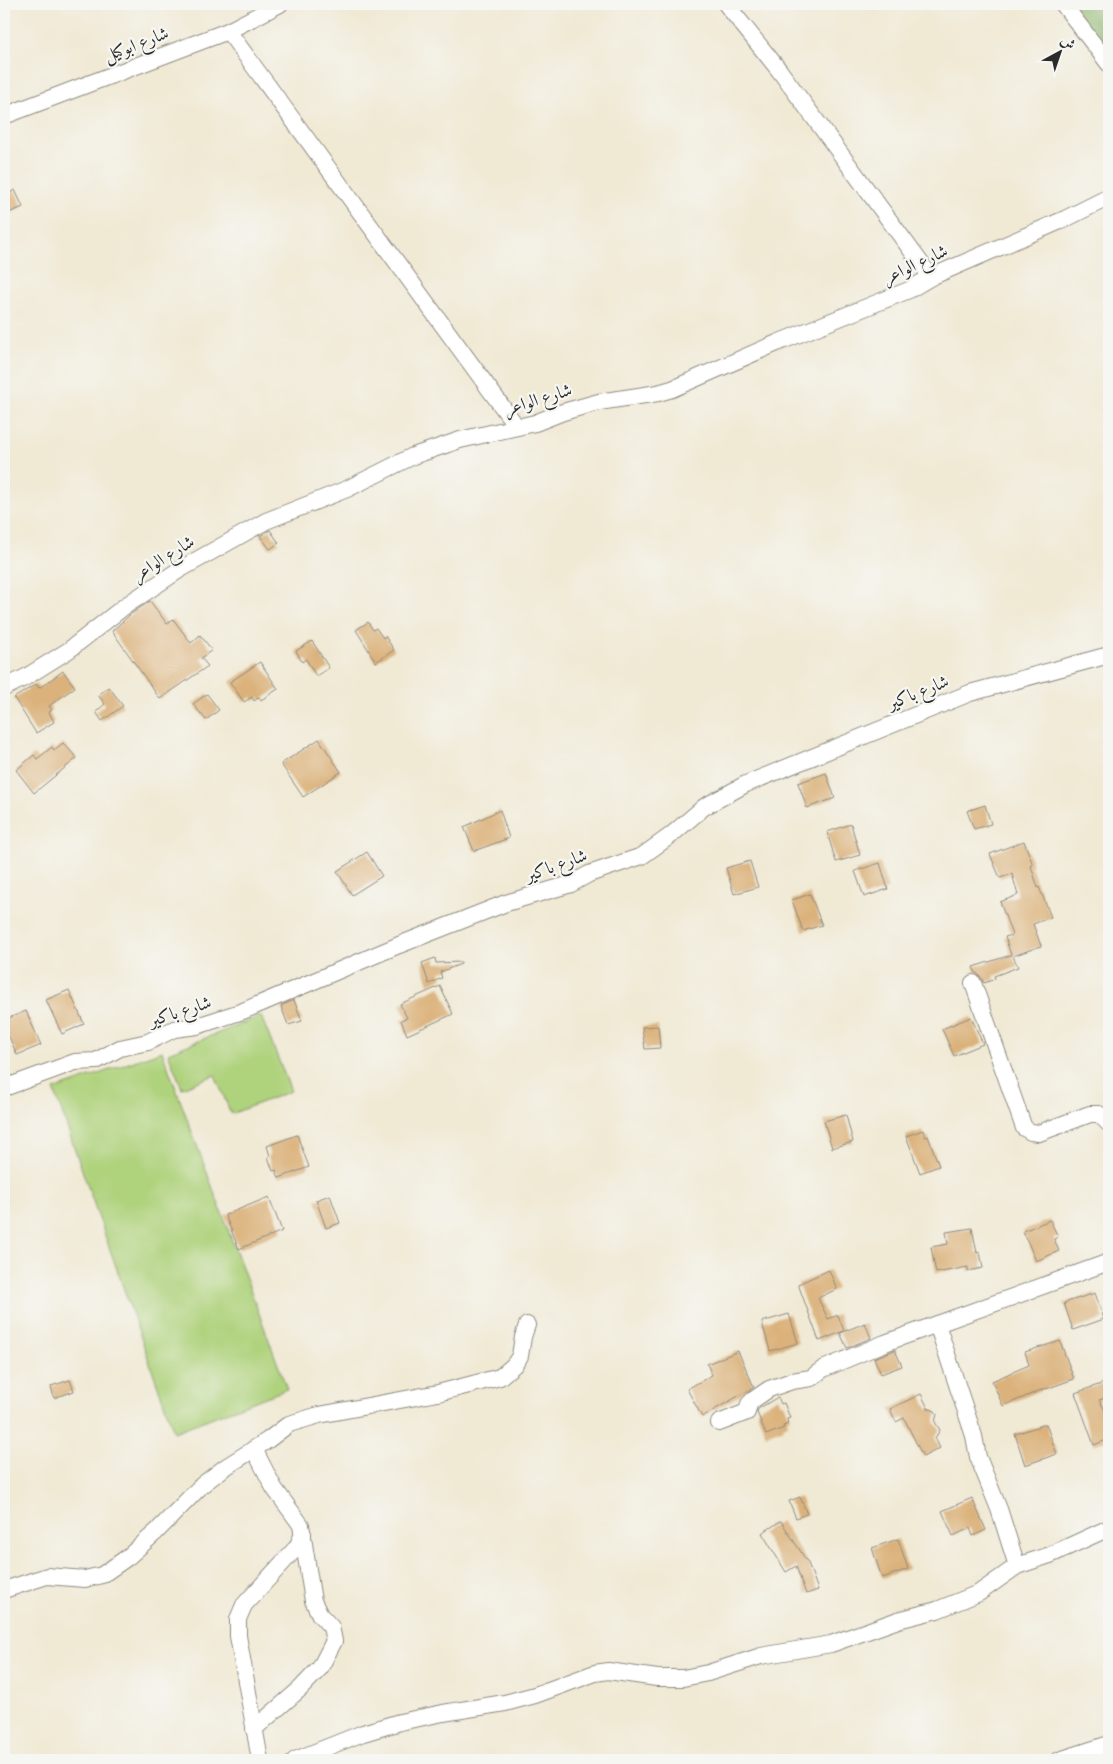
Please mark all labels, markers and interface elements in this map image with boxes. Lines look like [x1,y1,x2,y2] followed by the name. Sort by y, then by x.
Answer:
[101,23,173,70] street label: شارع ابوكيل
[1036,28,1086,78] north arrow
[1057,31,1079,54] text: ش
[879,240,953,292] street label: شارع الواعر
[502,379,576,423] street label: شارع الواعر
[128,531,200,589] street label: شارع الواعر
[883,671,953,719] street label: شارع باكير
[520,845,591,891] street label: شارع باكير
[144,992,215,1036] street label: شارع باكير

